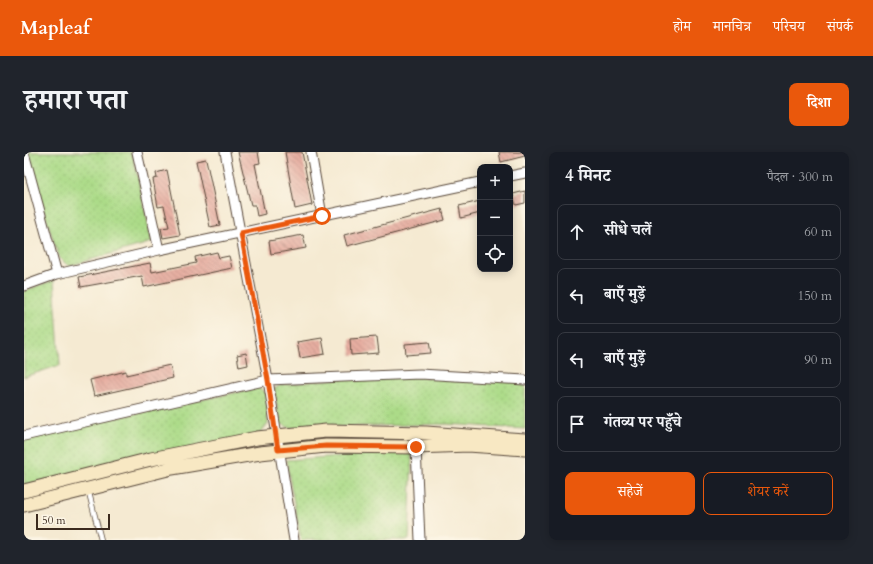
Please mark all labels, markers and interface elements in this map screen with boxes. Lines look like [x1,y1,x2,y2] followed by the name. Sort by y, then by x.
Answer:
[20,15,90,41] text: Mapleaf
[673,17,691,36] text: होम
[713,17,751,36] text: मानचित्र
[773,17,805,36] text: परिचय
[827,17,853,36] text: संपर्क
[24,81,127,119] text: हमारा पता
[789,83,849,126] button: दिशा
[477,164,513,272] map controls
[477,164,513,200] button: +
[565,164,611,187] text: 4 मिनट
[767,168,833,186] text: पैदल · 300 m
[477,200,513,236] button: −
[313,207,331,225] route start
[604,220,652,240] text: सीधे चलें
[566,221,588,243] icon: ahead
[804,223,832,241] text: 60 m
[477,236,513,272] button: locate
[604,284,645,304] text: बाएँ मुड़ें
[566,285,588,307] icon: left
[798,287,832,305] text: 150 m
[604,348,645,368] text: बाएँ मुड़ें
[566,349,588,371] icon: left
[804,351,832,369] text: 90 m
[604,412,681,432] text: गंतव्य पर पहुँचे
[566,413,588,435] icon: arrive
[407,438,425,456] route end
[565,472,695,515] button: सहेजें
[703,472,833,515] button: शेयर करें
[36,512,110,531] scale bar
[42,513,66,528] text: 50 m

